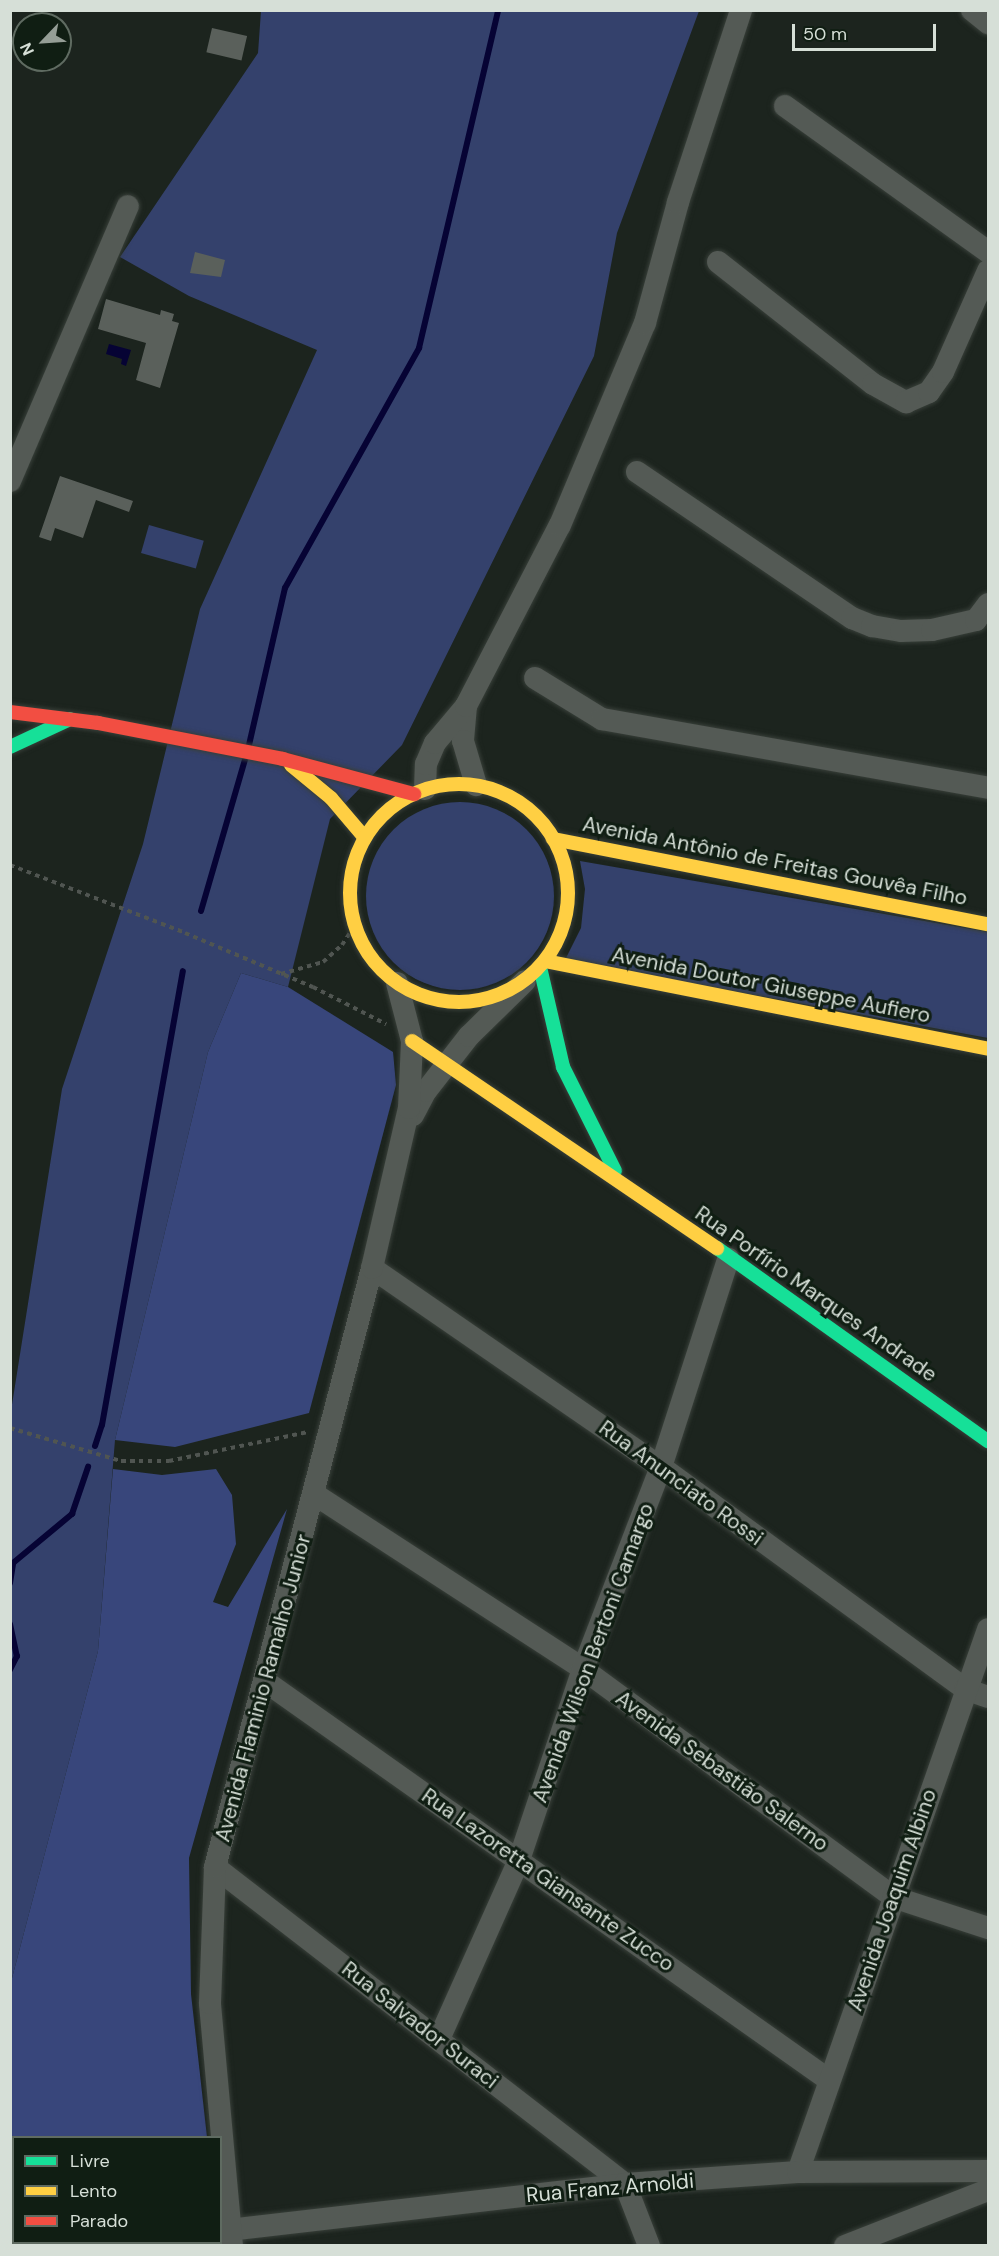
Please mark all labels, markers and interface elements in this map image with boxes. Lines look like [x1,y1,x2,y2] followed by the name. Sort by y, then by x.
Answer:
[12,12,72,72] north arrow
[795,12,939,50] scale bar
[803,22,847,46] text: 50 m
[15,39,39,59] text: N
[580,811,970,911] street label: Avenida Antônio de Freitas Gouvêa Filho
[610,942,932,1028] street label: Avenida Doutor Giuseppe Aufiero
[690,1201,942,1387] street label: Rua Porfírio Marques Andrade
[594,1415,768,1551] street label: Rua Anunciato Rossi
[527,1500,659,1806] street label: Avenida Wilson Bertoni Camargo
[210,1532,316,1844] street label: Avenida Flaminio Ramalho Junior
[611,1685,833,1857] street label: Avenida Sebastião Salerno
[417,1783,679,1977] street label: Rua Lazoretta Giansante Zucco
[842,1786,942,2014] street label: Avenida Joaquim Albino
[337,1956,503,2094] street label: Rua Salvador Suraci
[12,2136,222,2244] legend
[70,2149,110,2173] text: Livre
[525,2168,695,2208] street label: Rua Franz Arnoldi
[70,2179,117,2203] text: Lento
[70,2209,128,2233] text: Parado

